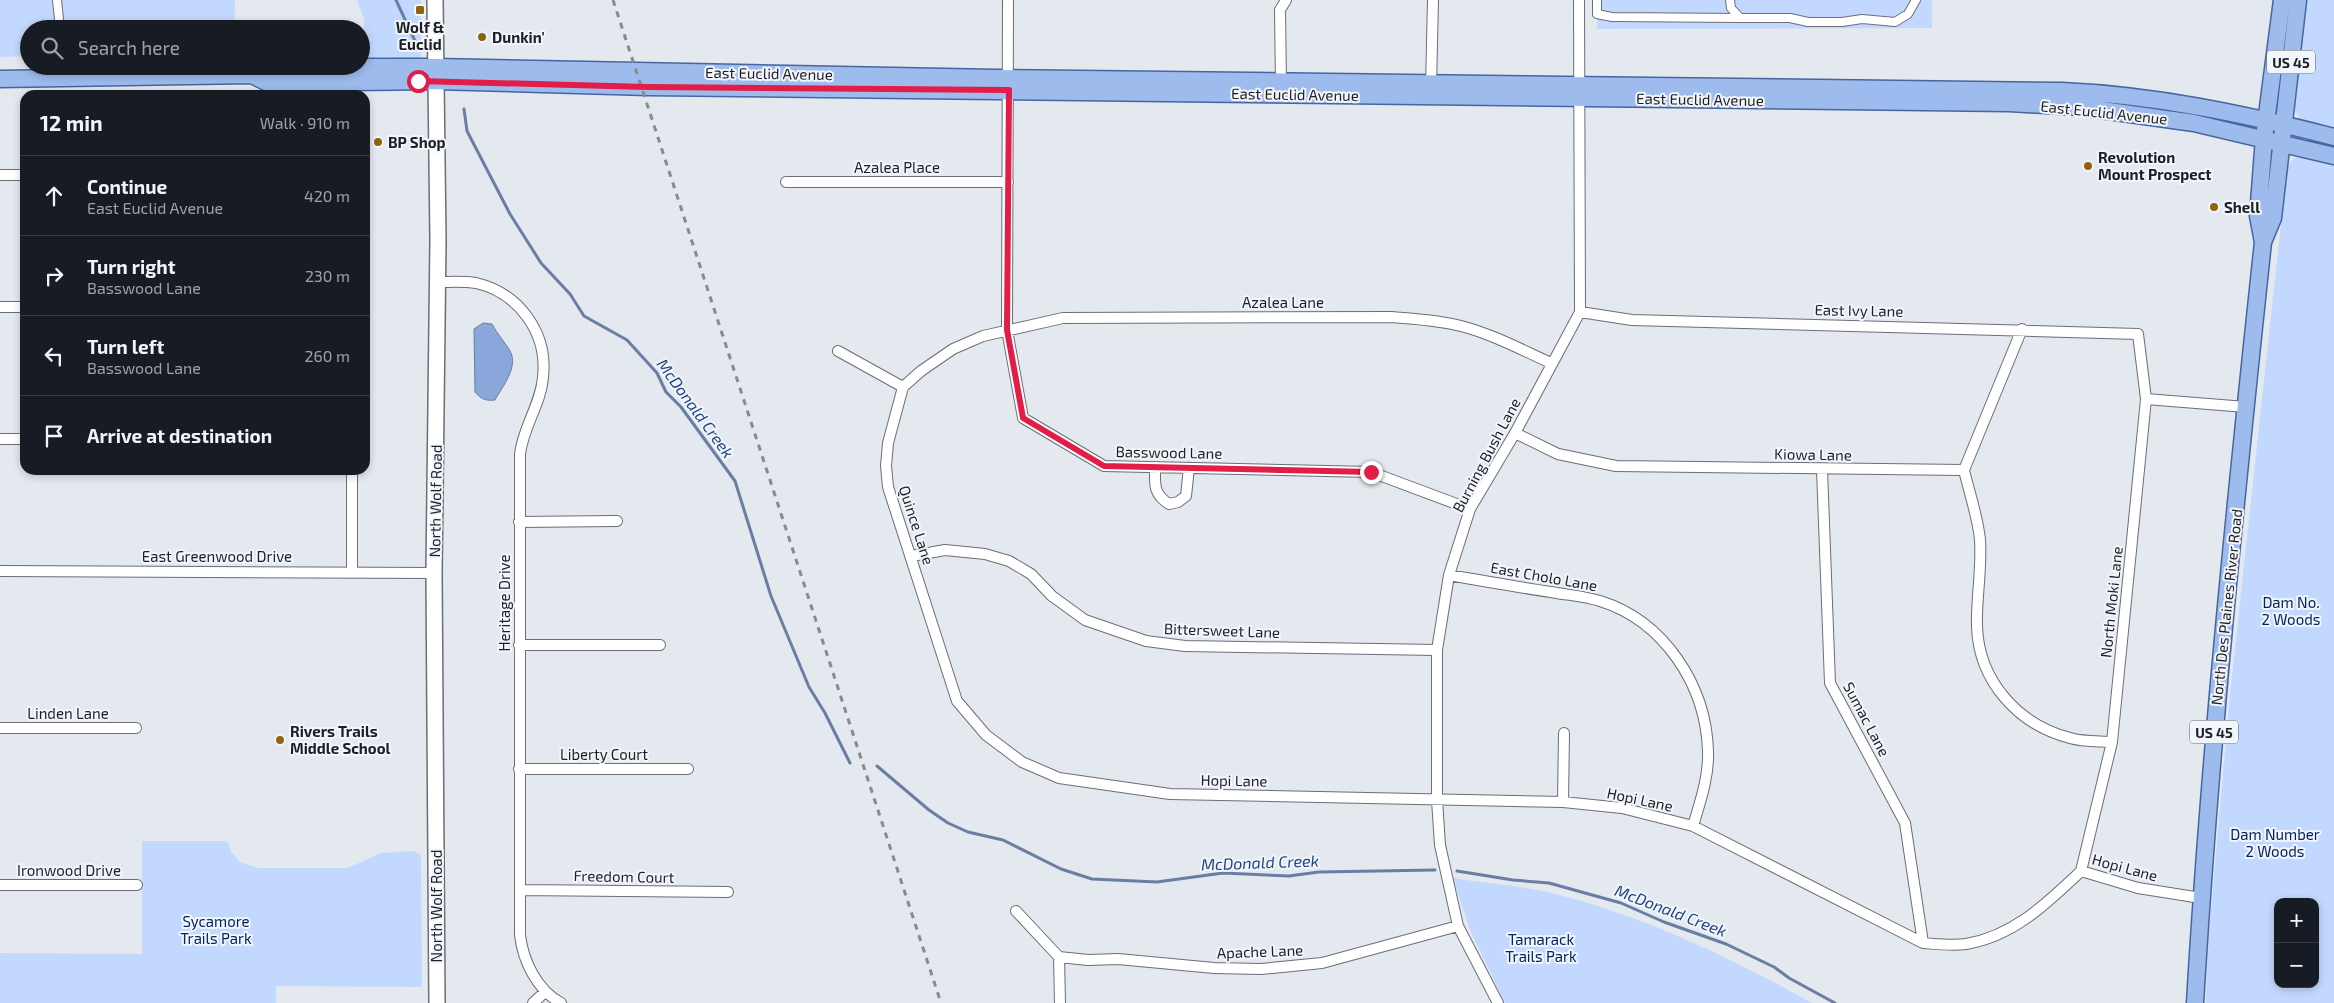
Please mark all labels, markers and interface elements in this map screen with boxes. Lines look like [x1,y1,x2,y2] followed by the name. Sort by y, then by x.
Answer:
[414,4,426,16] marker: Wolf & Euclid
[396,18,445,53] place label: Wolf & Euclid
[20,20,370,75] search box
[492,28,545,46] place label: Dunkin'
[476,31,488,43] marker: Dunkin'
[38,34,66,62] icon: search
[78,36,180,59] text: Search here
[2267,51,2315,74] road number: US 45
[705,63,833,83] street label: East Euclid Avenue
[407,70,430,93] route start
[1231,84,1359,104] street label: East Euclid Avenue
[1636,89,1764,109] street label: East Euclid Avenue
[2040,96,2168,128] street label: East Euclid Avenue
[40,110,103,135] text: 12 min
[260,113,350,132] text: Walk · 910 m
[388,133,446,151] place label: BP Shop
[372,136,384,148] marker: BP Shop
[2098,148,2211,183] place label: Revolution Mount Prospect
[854,158,940,176] street label: Azalea Place
[2082,160,2094,172] marker: Revolution Mount Prospect
[87,175,167,198] text: Continue
[40,182,68,210] icon: ahead
[304,186,350,205] text: 420 m
[87,198,223,217] text: East Euclid Avenue
[2224,198,2260,216] place label: Shell
[2208,201,2220,213] marker: Shell
[87,255,175,278] text: Turn right
[40,262,68,290] icon: right
[305,266,350,285] text: 230 m
[87,278,201,297] text: Basswood Lane
[1242,293,1324,311] street label: Azalea Lane
[1814,300,1904,320] street label: East Ivy Lane
[87,335,164,358] text: Turn left
[40,342,68,370] icon: left
[305,346,350,365] text: 260 m
[654,355,738,461] water label: McDonald Creek
[87,358,201,377] text: Basswood Lane
[1448,395,1524,515] street label: Burning Bush Lane
[40,422,68,450] icon: arrive
[87,424,272,447] text: Arrive at destination
[1115,442,1223,462] street label: Basswood Lane
[425,444,445,558] street label: North Wolf Road
[1774,444,1852,464] street label: Kiowa Lane
[1360,461,1383,484] route end
[895,483,938,567] street label: Quince Lane
[2207,508,2245,706] street label: North Des Plaines River Road
[2096,545,2126,659] street label: North Moki Lane
[142,547,292,565] street label: East Greenwood Drive
[495,554,513,652] street label: Heritage Drive
[1489,558,1599,594] street label: East Cholo Lane
[2262,593,2320,628] park label: Dam No. 2 Woods
[1164,619,1280,641] street label: Bittersweet Lane
[1840,679,1894,759] street label: Sumac Lane
[27,704,109,722] street label: Linden Lane
[2190,720,2238,744] road number: US 45
[290,722,391,757] place label: Rivers Trails Middle School
[274,734,286,746] marker: Rivers Trails Middle School
[560,745,648,763] street label: Liberty Court
[1200,770,1268,790] street label: Hopi Lane
[1605,783,1675,815] street label: Hopi Lane
[2230,825,2320,860] park label: Dam Number 2 Woods
[427,850,445,962] street label: North Wolf Road
[1201,850,1319,874] water label: McDonald Creek
[2090,850,2160,884] street label: Hopi Lane
[17,861,121,879] street label: Ironwood Drive
[573,866,675,886] street label: Freedom Court
[1613,880,1729,940] water label: McDonald Creek
[2274,898,2319,988] map controls
[2274,898,2319,943] button: +
[180,912,252,947] park label: Sycamore Trails Park
[1505,930,1577,965] park label: Tamarack Trails Park
[1216,940,1304,962] street label: Apache Lane
[2274,943,2319,988] button: −

